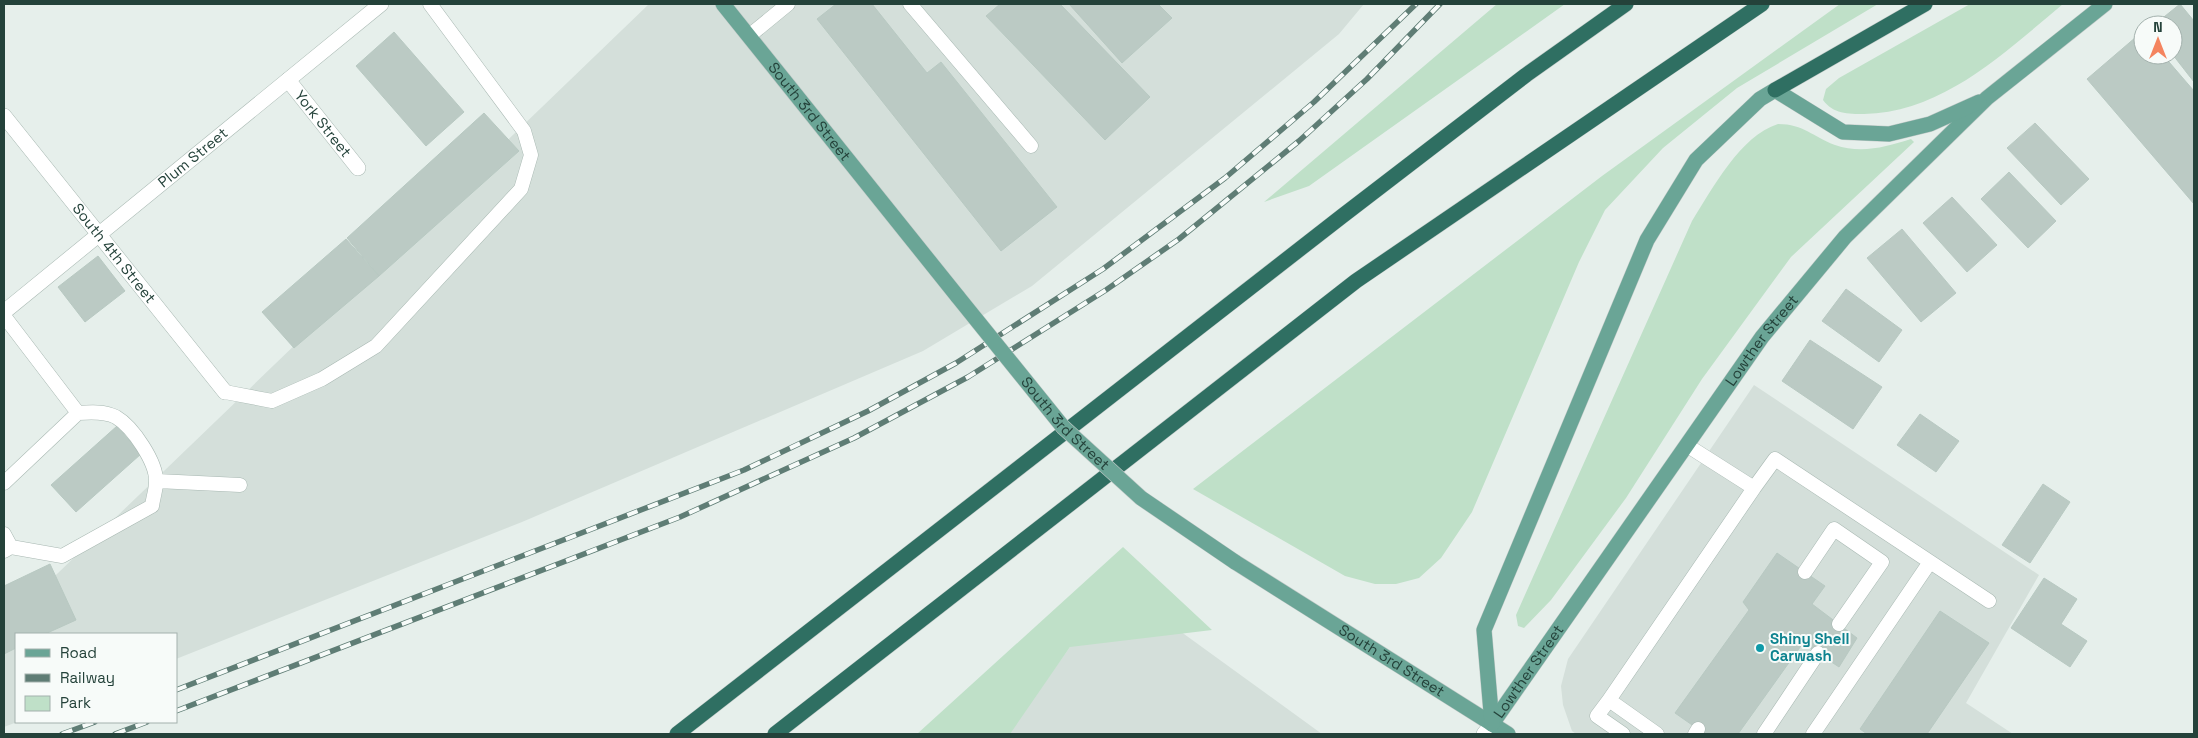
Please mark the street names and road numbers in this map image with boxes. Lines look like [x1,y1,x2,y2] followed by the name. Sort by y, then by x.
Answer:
[764,58,855,165] street label: South 3rd Street
[291,86,356,161] street label: York Street
[154,123,231,191] street label: Plum Street
[69,199,160,307] street label: South 4th Street
[1721,291,1802,389] street label: Lowther Street
[1017,373,1114,474] street label: South 3rd Street
[1335,620,1448,701] street label: South 3rd Street
[1489,621,1567,722] street label: Lowther Street

